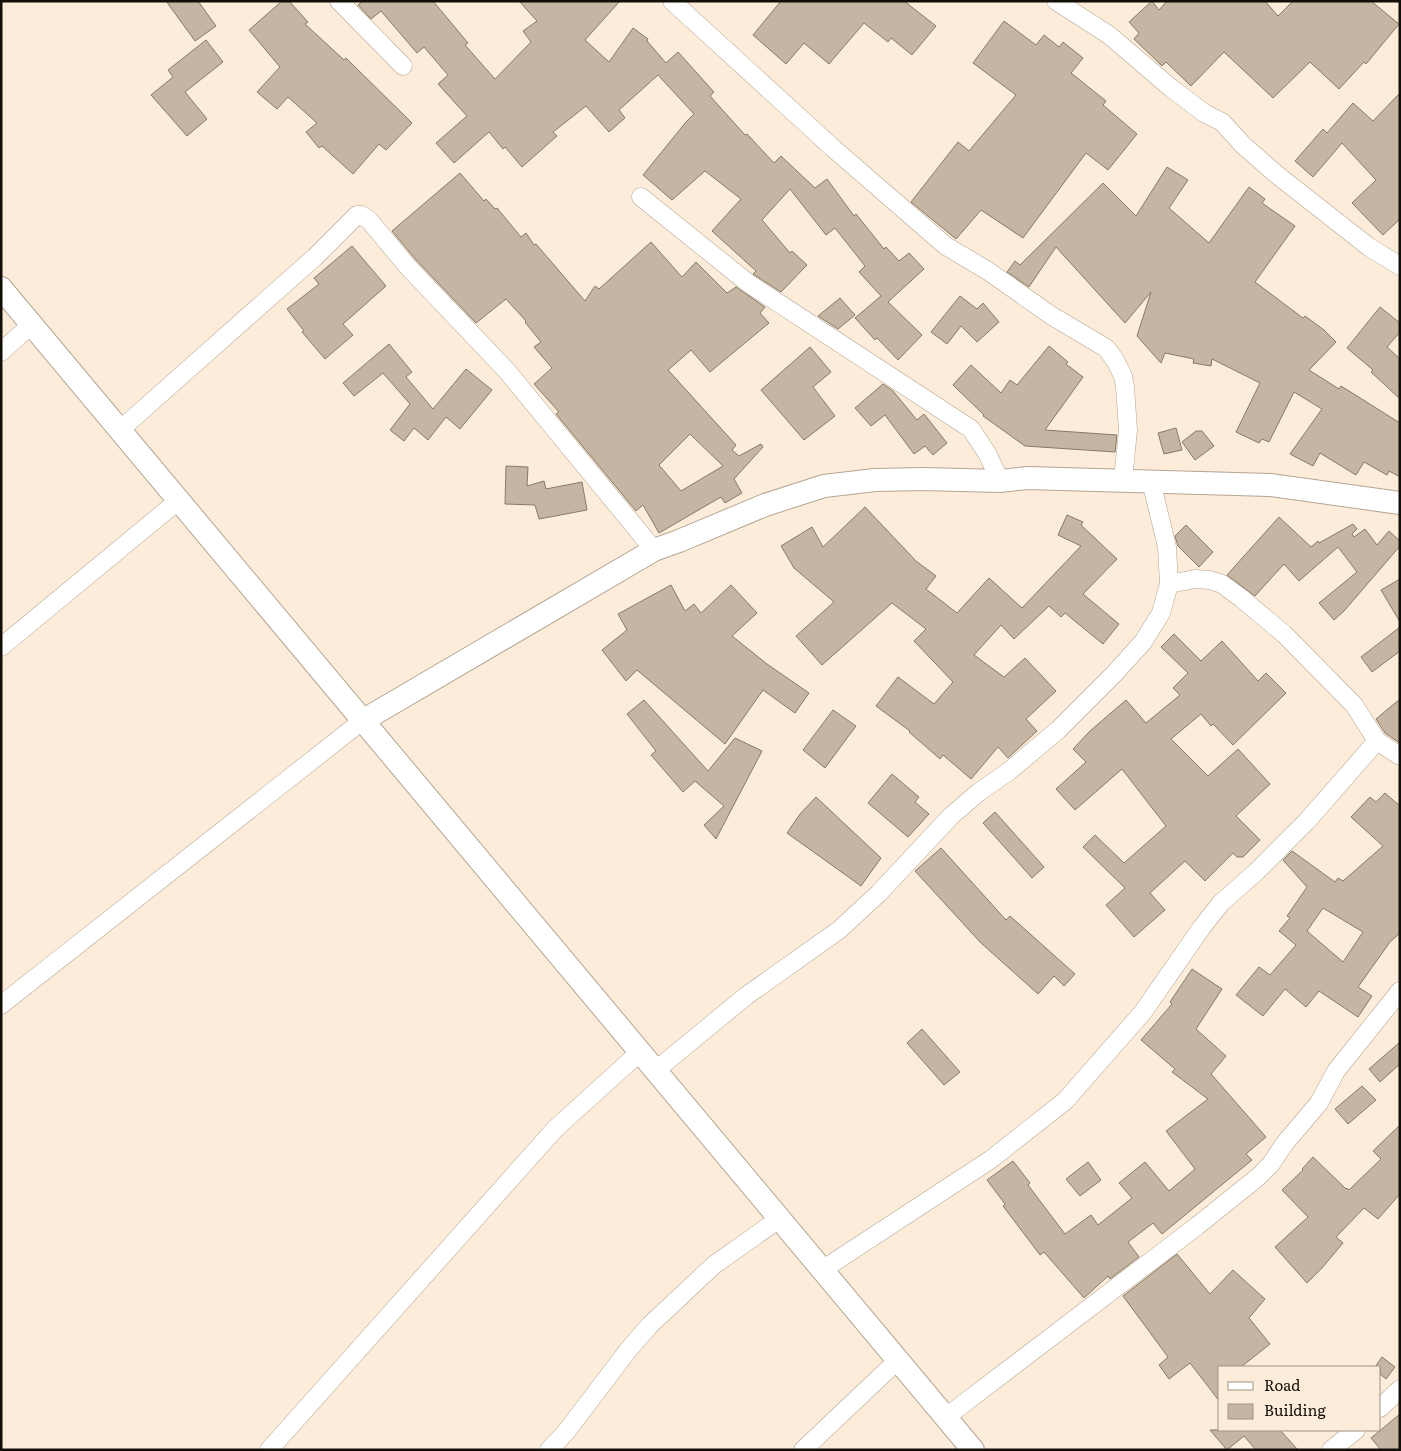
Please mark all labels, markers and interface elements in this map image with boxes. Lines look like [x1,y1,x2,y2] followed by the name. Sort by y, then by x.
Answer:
[1218,1366,1381,1431] legend
[1264,1373,1300,1396] text: Road
[1264,1398,1326,1421] text: Building

